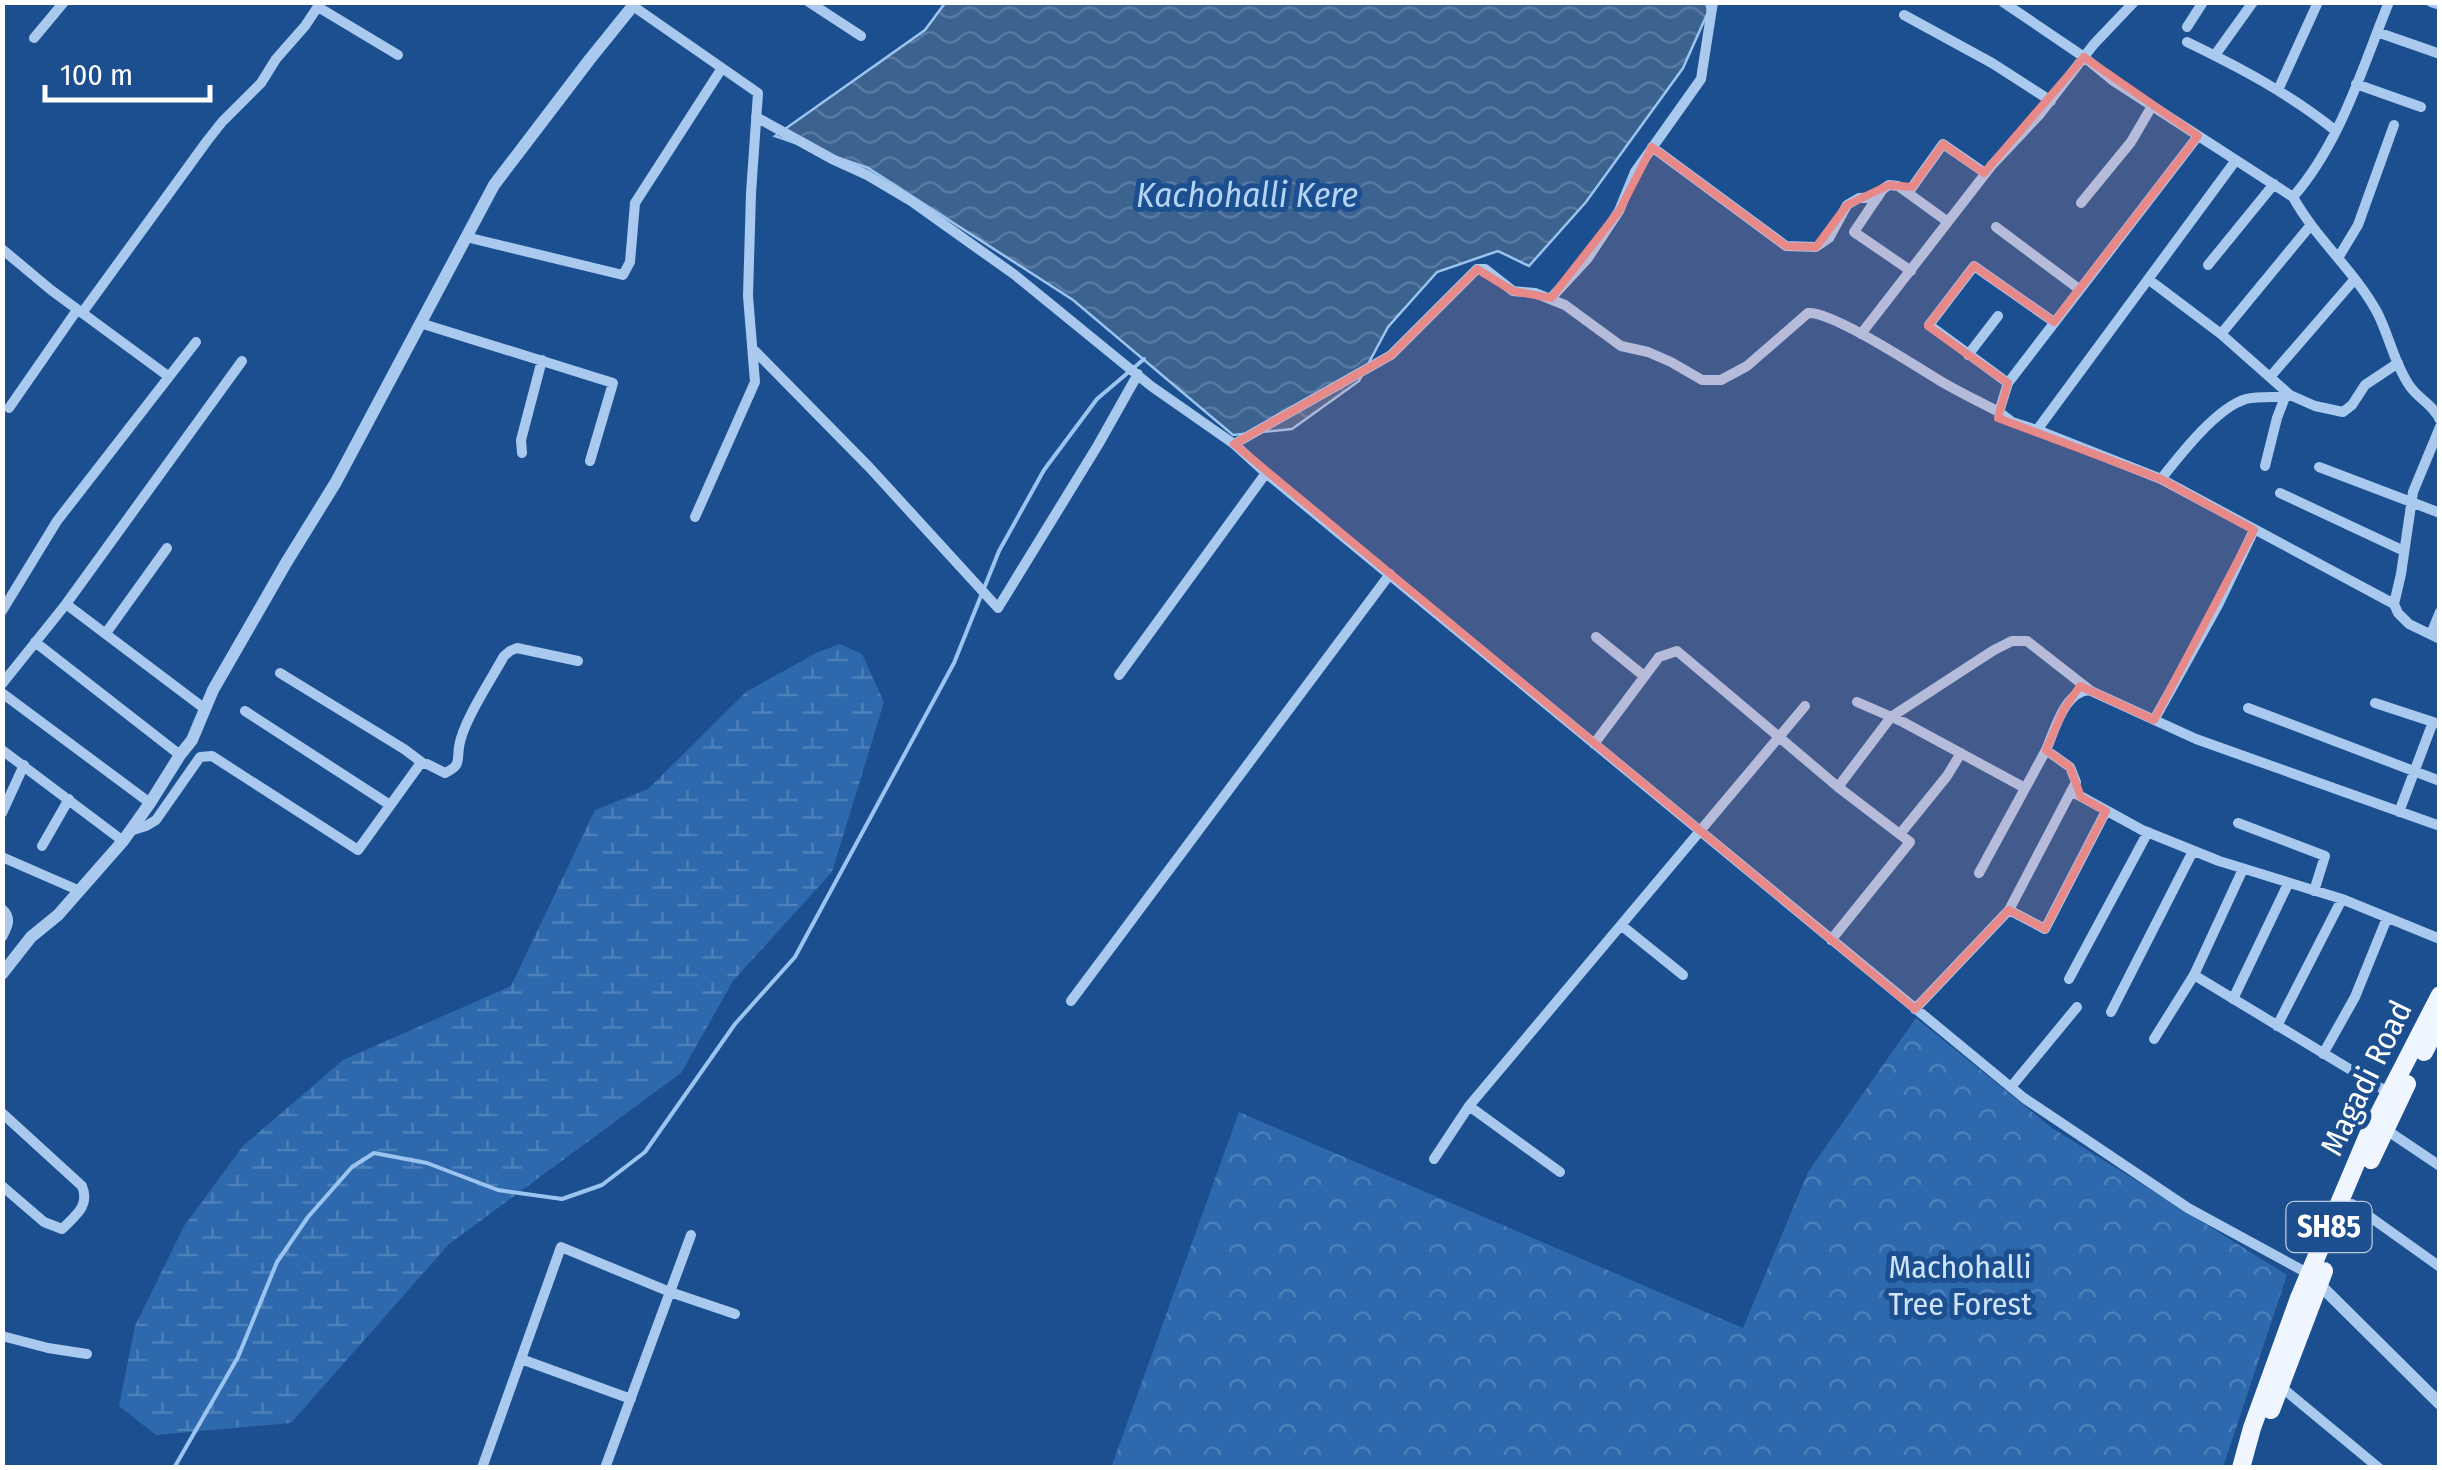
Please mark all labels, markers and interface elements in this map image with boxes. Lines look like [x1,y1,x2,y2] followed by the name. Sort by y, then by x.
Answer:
[45,40,210,102] scale bar
[60,57,133,93] text: 100 m
[1136,174,1358,216] water label: Kachohalli Kere
[2312,994,2420,1162] street label: Magadi Road
[2286,1202,2372,1252] road number: SH85
[1888,1248,2032,1323] park label: Machohalli Tree Forest

